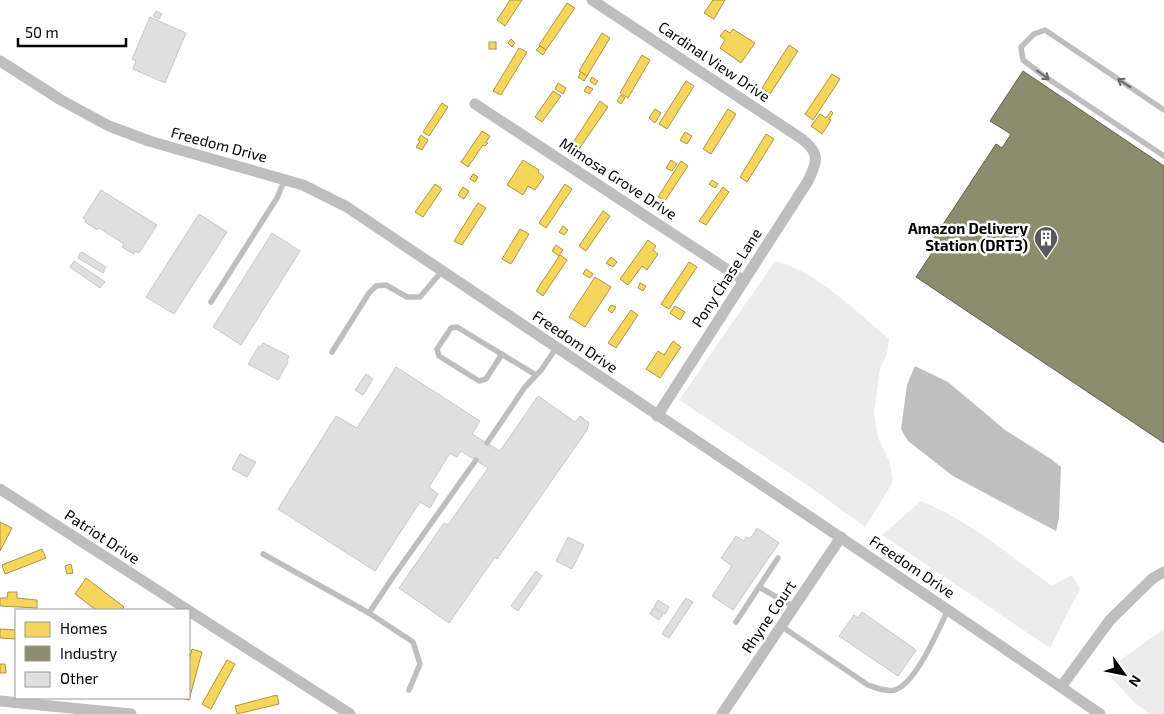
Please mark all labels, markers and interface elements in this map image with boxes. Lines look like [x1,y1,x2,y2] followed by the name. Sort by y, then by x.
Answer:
[18,15,125,47] scale bar
[655,17,774,105] street label: Cardinal View Drive
[25,23,59,41] text: 50 m
[1036,70,1049,81] one-way arrow
[1117,77,1131,87] one-way arrow
[169,123,269,166] street label: Freedom Drive
[556,134,681,223] street label: Mimosa Grove Drive
[908,219,1029,254] place label: Amazon Delivery Station (DRT3)
[688,225,765,330] street label: Pony Chase Lane
[1033,225,1059,259] building icon: Amazon Delivery Station (DRT3)
[529,306,622,376] street label: Freedom Drive
[62,505,143,567] street label: Patriot Drive
[866,531,959,601] street label: Freedom Drive
[737,577,799,656] street label: Rhyne Court
[15,609,190,699] legend
[60,619,107,637] text: Homes
[60,644,117,662] text: Industry
[1099,649,1149,699] north arrow
[60,669,99,687] text: Other
[1125,672,1145,690] text: N

